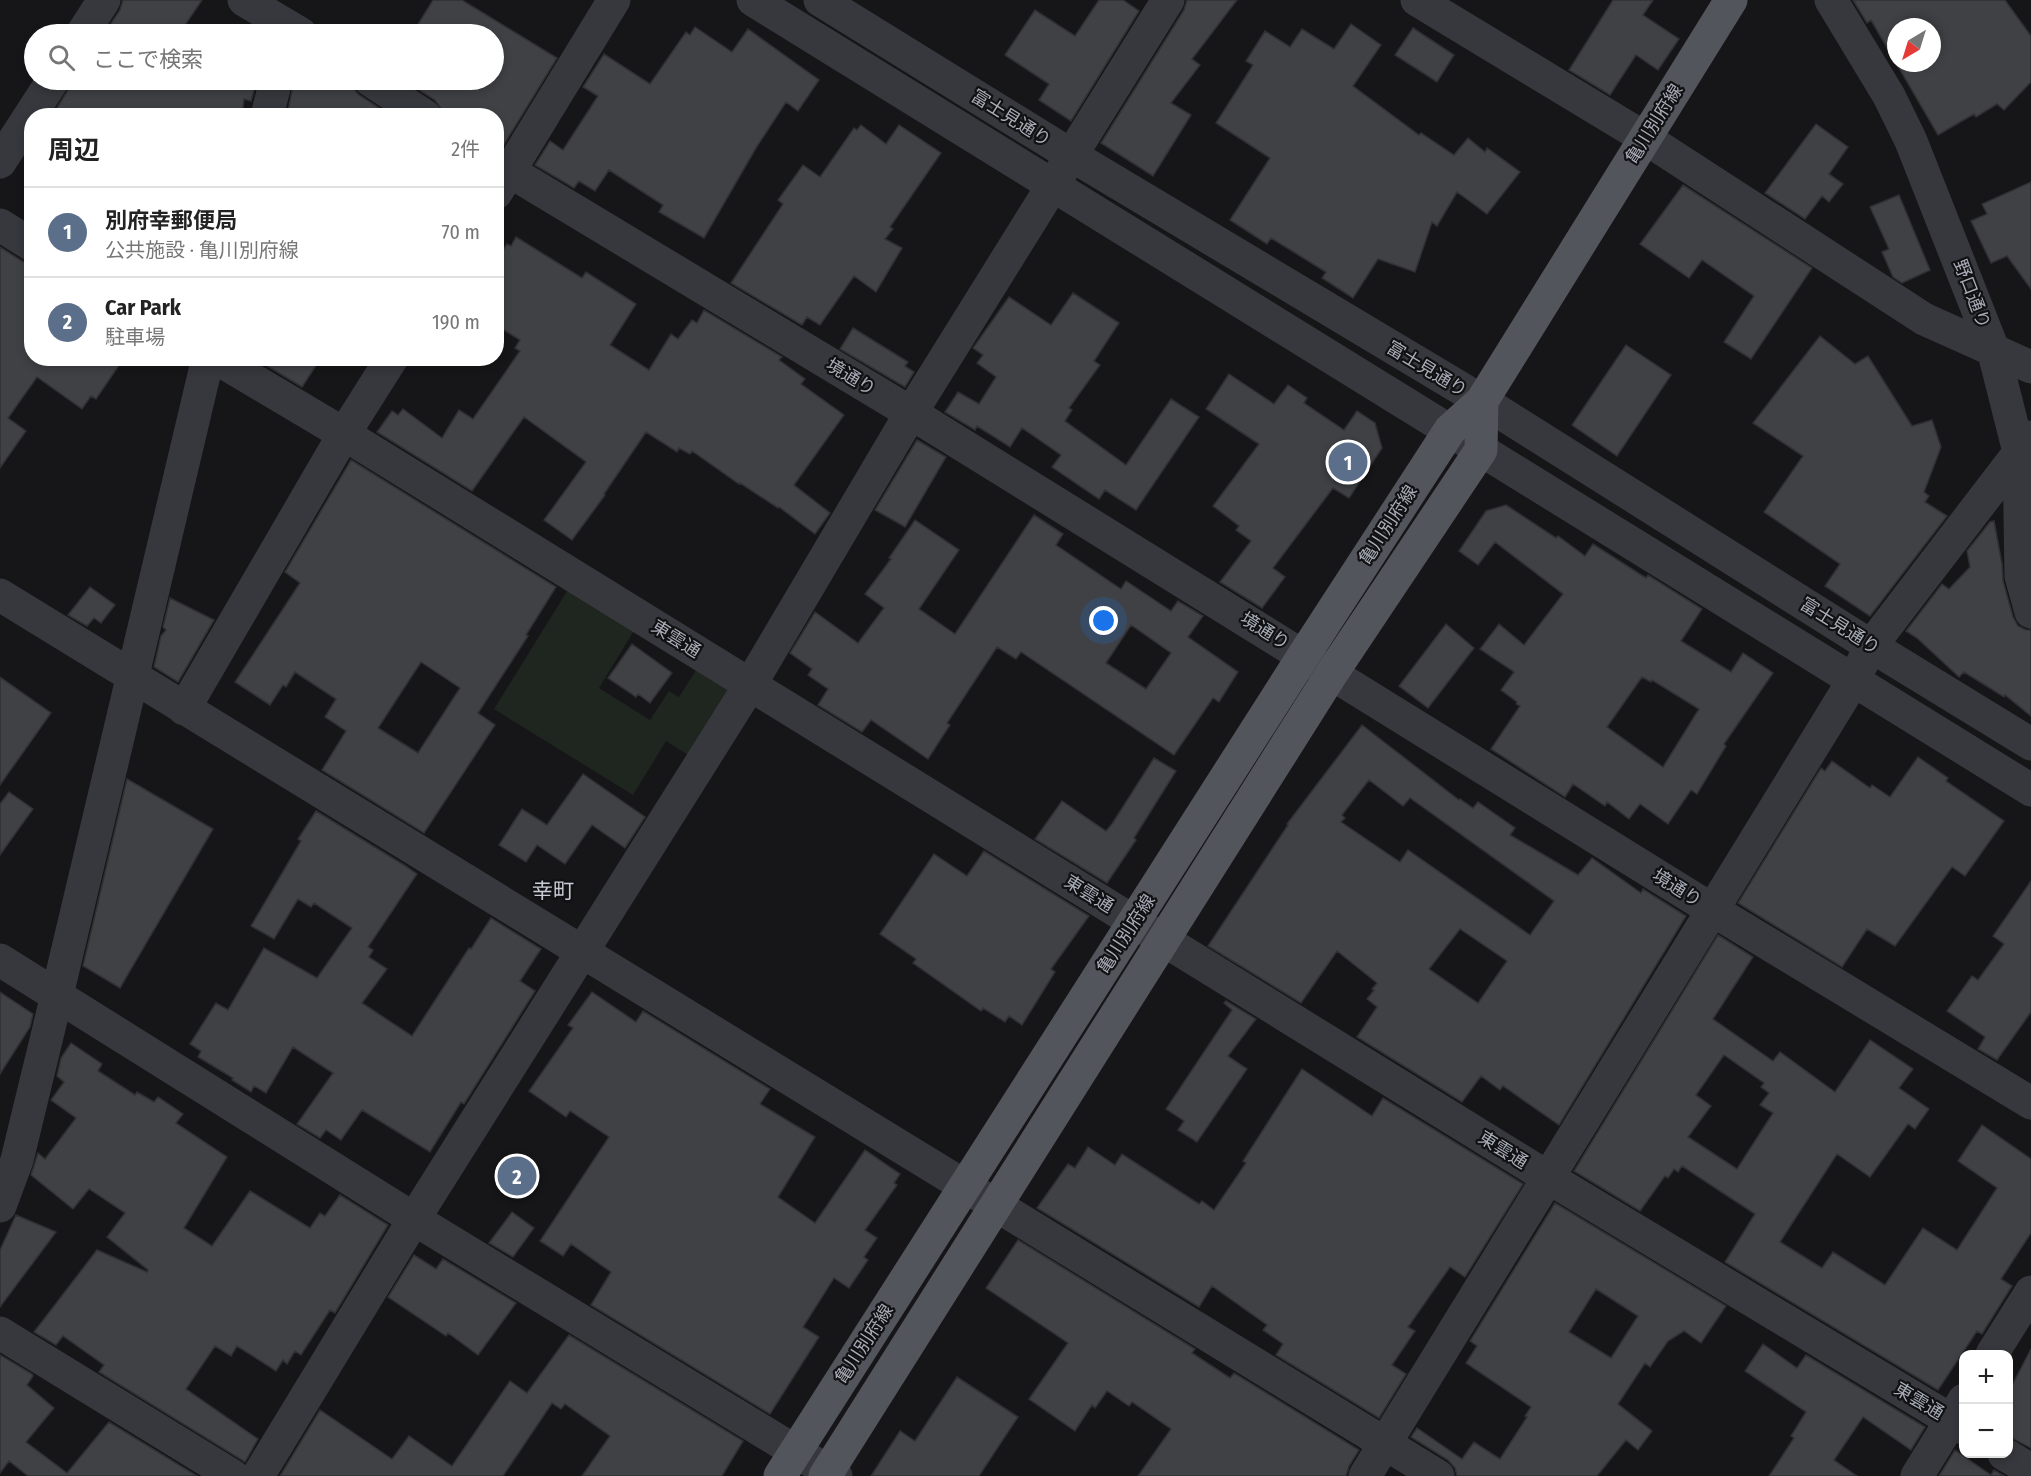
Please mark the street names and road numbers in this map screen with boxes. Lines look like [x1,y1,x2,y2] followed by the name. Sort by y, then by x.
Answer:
[1621,80,1687,168] street label: 亀川別府線
[967,85,1055,151] street label: 富士見通り
[1949,256,1995,332] street label: 野口通り
[1383,336,1471,402] street label: 富士見通り
[822,354,880,400] street label: 境通り
[1354,481,1422,569] street label: 亀川別府線
[1796,593,1884,659] street label: 富士見通り
[1236,607,1294,655] street label: 境通り
[647,615,705,663] street label: 東雲通
[1648,864,1706,912] street label: 境通り
[1060,870,1118,918] street label: 東雲通
[1092,890,1160,978] street label: 亀川別府線
[1474,1126,1532,1174] street label: 東雲通
[830,1300,898,1388] street label: 亀川別府線
[1890,1378,1948,1424] street label: 東雲通

